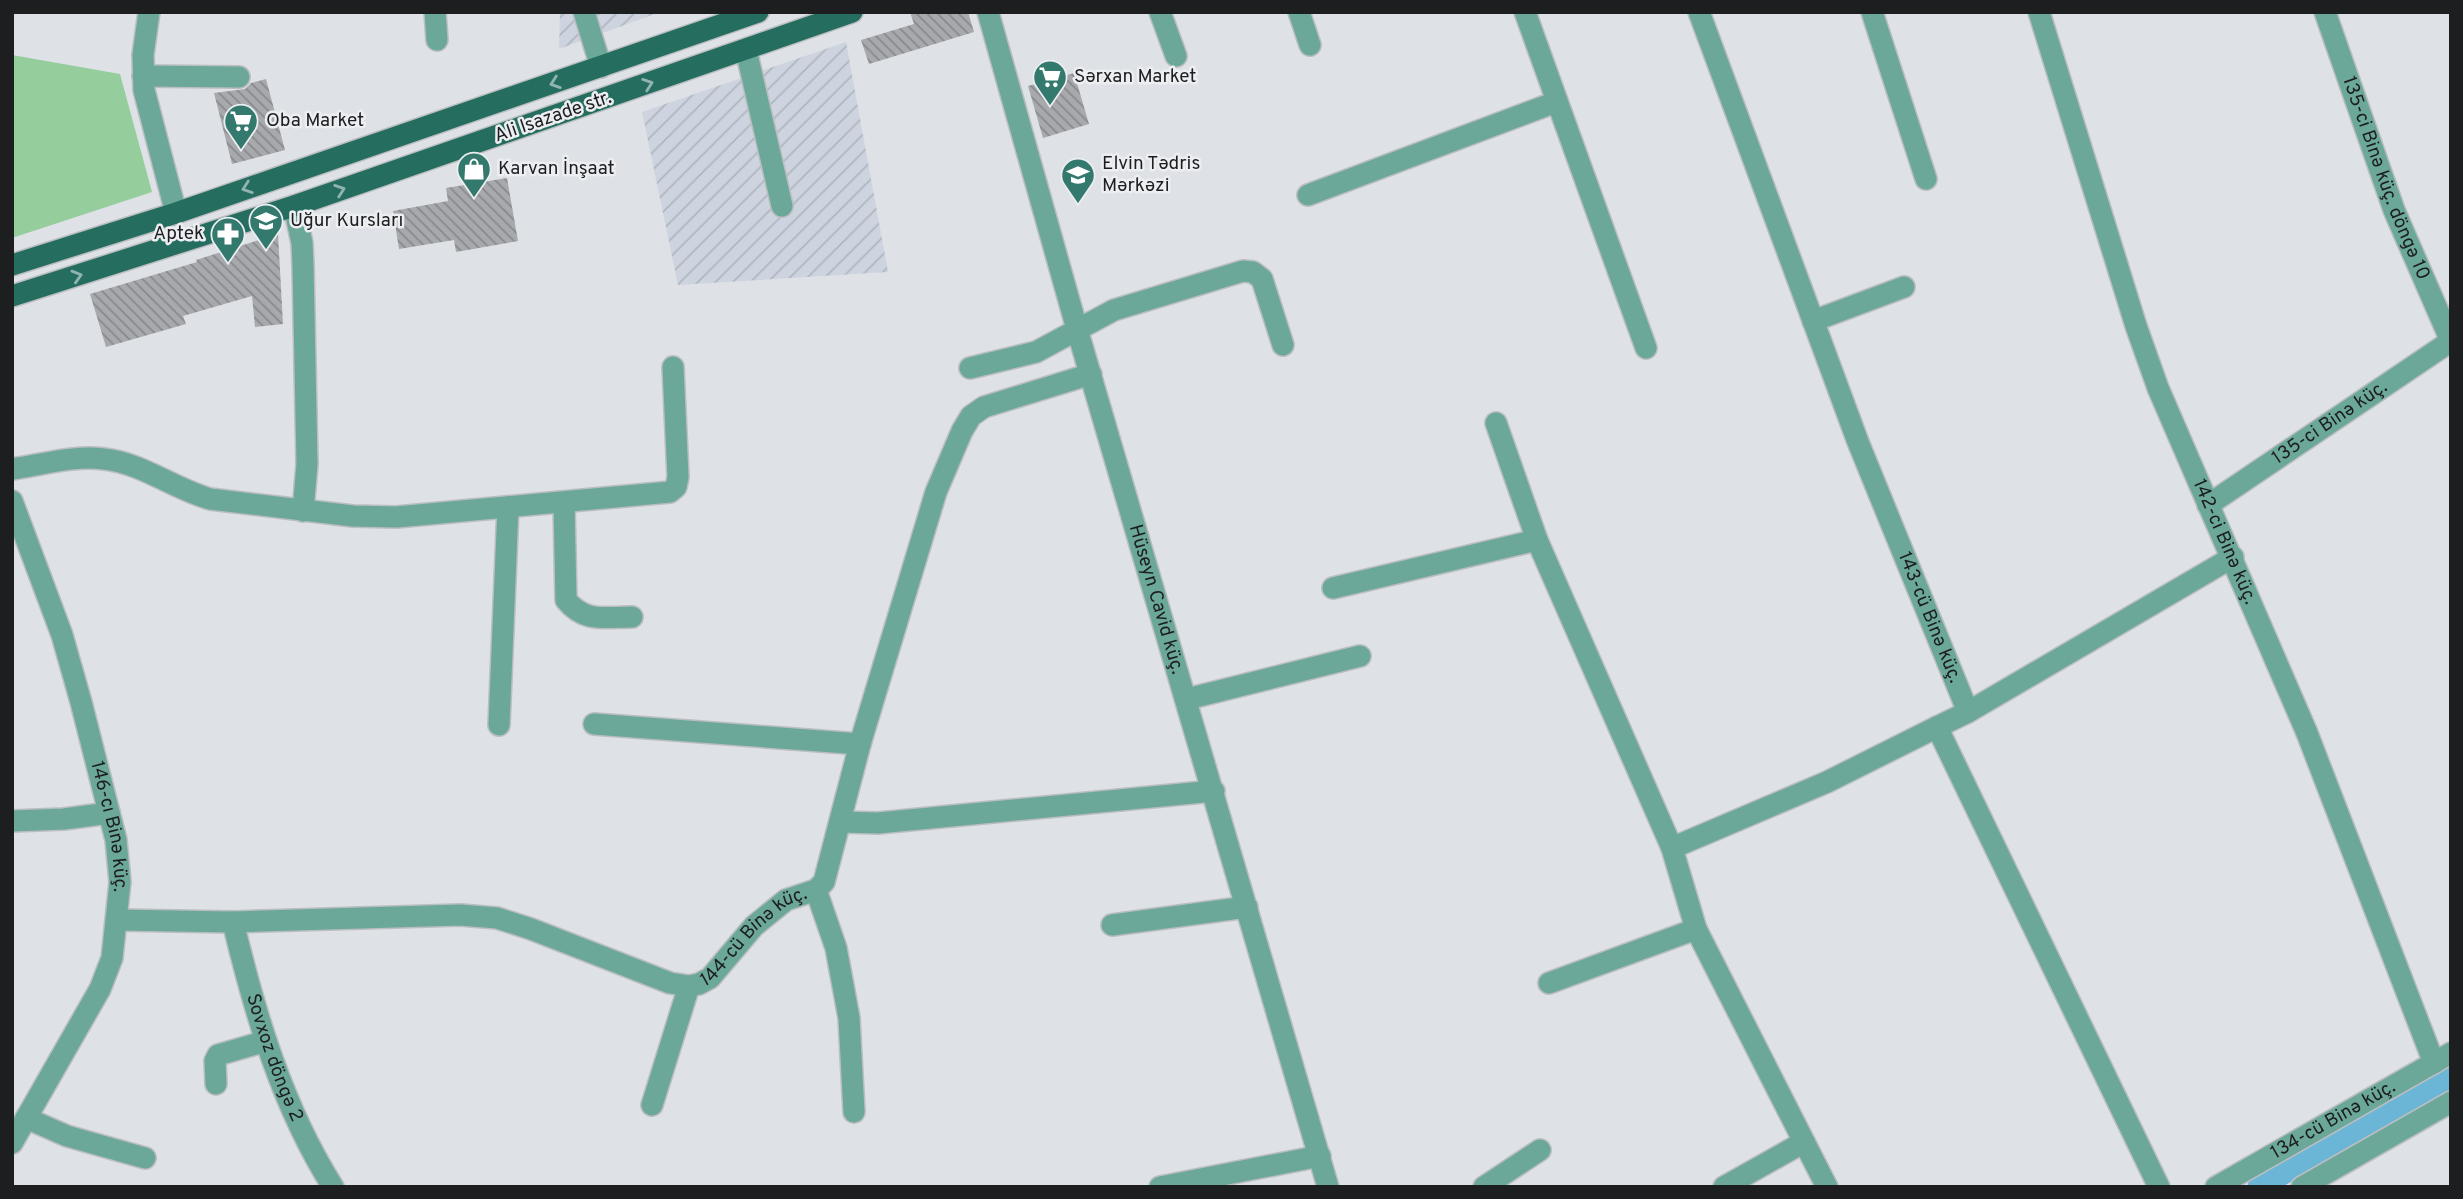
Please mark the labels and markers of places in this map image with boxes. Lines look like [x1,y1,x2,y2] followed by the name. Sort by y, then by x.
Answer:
[1031,58,1069,107] supermarket icon: Sərxan Market
[1074,65,1197,89] place label: Sərxan Market
[222,102,260,151] supermarket icon: Oba Market
[266,109,364,133] place label: Oba Market
[455,150,493,199] shop icon: Karvan İnşaat
[1102,152,1200,198] place label: Elvin Tədris Mərkəzi
[498,156,615,181] place label: Karvan İnşaat
[1059,156,1097,205] school or university icon: Elvin Tədris Mərkəzi
[247,202,285,251] school or university icon: Uğur Kursları
[290,209,403,233] place label: Uğur Kursları
[209,215,247,264] pharmacy icon: Aptek
[153,222,204,246] place label: Aptek

